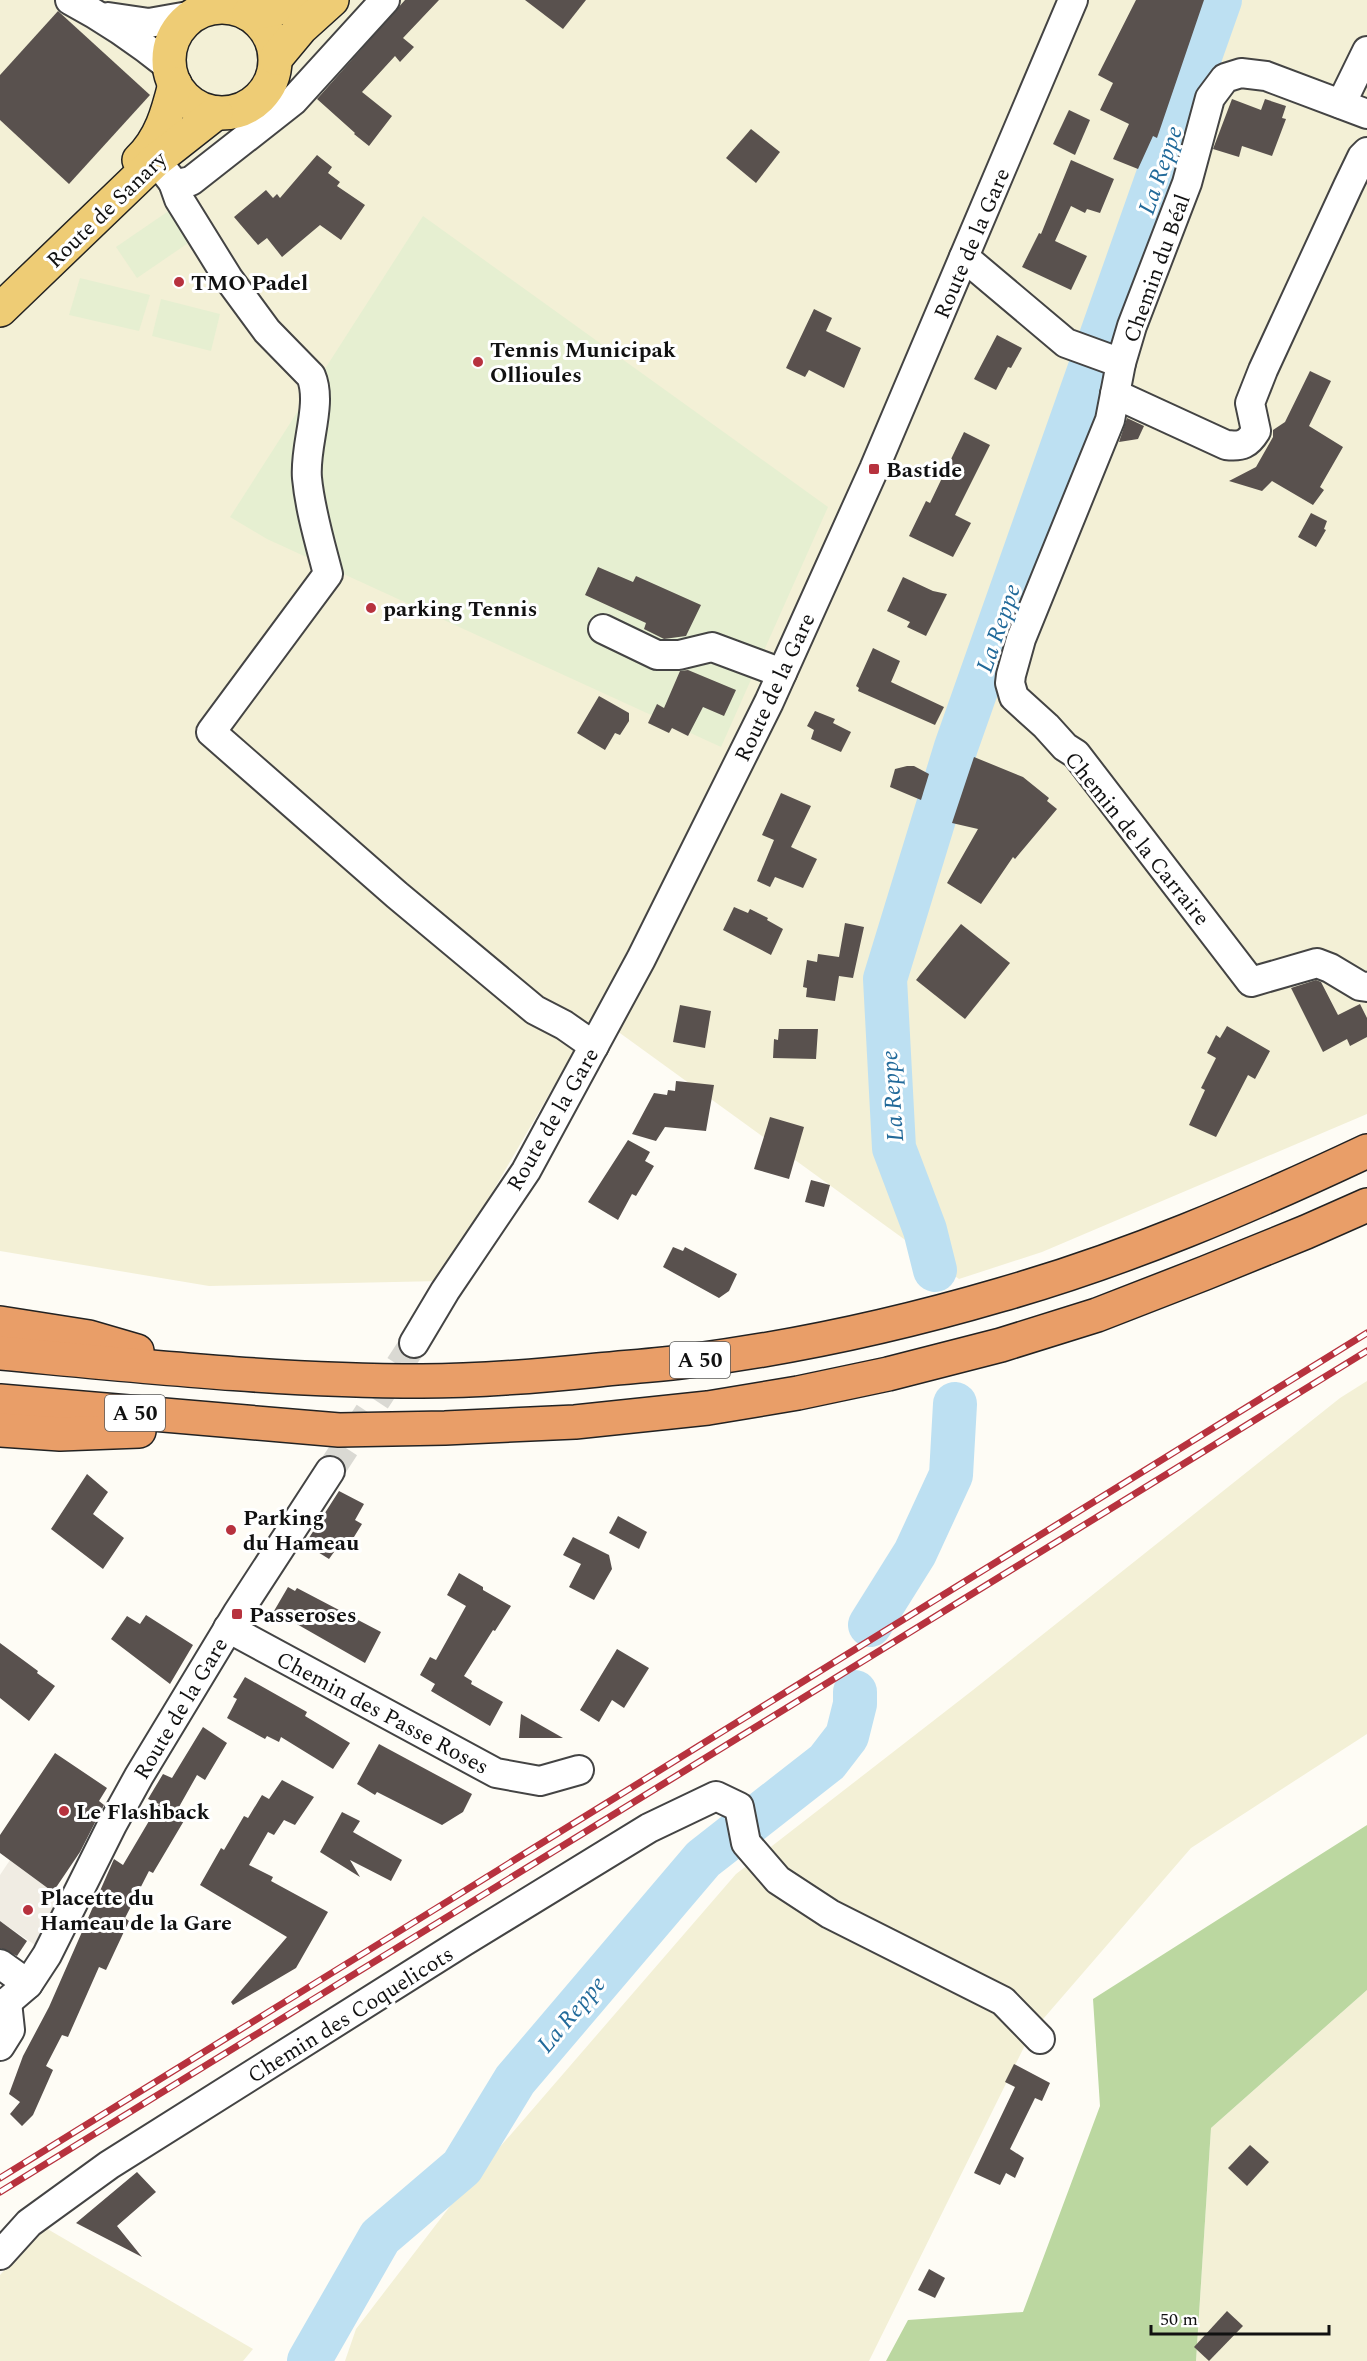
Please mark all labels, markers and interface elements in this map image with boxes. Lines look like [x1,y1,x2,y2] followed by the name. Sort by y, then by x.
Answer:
[1129,121,1193,220] water label: La Reppe
[39,143,176,276] street label: Route de Sanary
[926,163,1019,324] street label: Route de la Gare
[1115,190,1200,348] street label: Chemin du Béal
[191,267,308,300] place label: TMO Padel
[172,275,186,289] marker: TMO Padel
[490,334,677,392] place label: Tennis Municipak Ollioules
[471,355,485,369] marker: Tennis Municipak Ollioules
[886,454,962,487] place label: Bastide
[867,462,881,476] marker: Bastide
[967,579,1031,678] water label: La Reppe
[383,593,537,626] place label: parking Tennis
[364,601,378,615] marker: parking Tennis
[726,608,824,768] street label: Route de la Gare
[1056,745,1218,933] street label: Chemin de la Carraire
[499,1042,608,1198] street label: Route de la Gare
[872,1049,914,1143] water label: La Reppe
[670,1342,730,1378] road number: A 50
[105,1395,165,1431] road number: A 50
[243,1502,359,1560] place label: Parking du Hameau
[224,1523,238,1537] marker: Parking du Hameau
[249,1599,357,1632] place label: Passeroses
[230,1607,244,1621] marker: Passeroses
[126,1631,237,1786] street label: Route de la Gare
[270,1643,495,1783] street label: Chemin des Passe Roses
[76,1796,211,1829] place label: Le Flashback
[57,1804,71,1818] marker: Le Flashback
[40,1882,232,1940] place label: Placette du Hameau de la Gare
[21,1903,35,1917] marker: Placette du Hameau de la Gare
[241,1938,460,2092] street label: Chemin des Coquelicots
[529,1968,615,2061] water label: La Reppe
[1151,2298,1330,2336] scale bar
[1160,2306,1198,2333] text: 50 m

